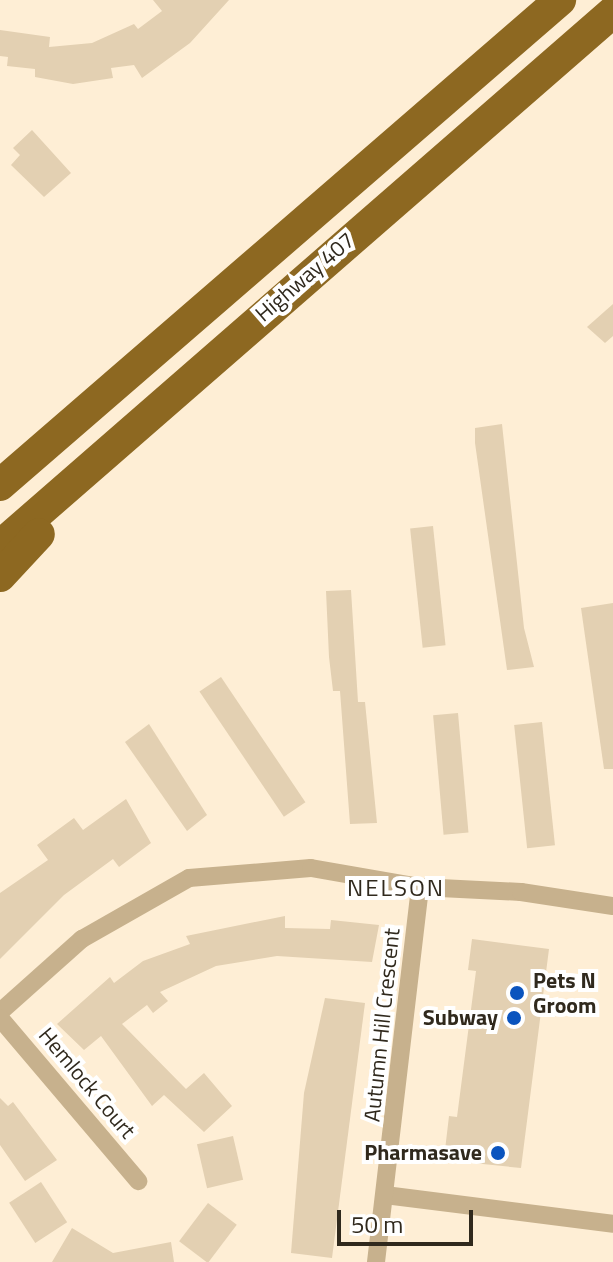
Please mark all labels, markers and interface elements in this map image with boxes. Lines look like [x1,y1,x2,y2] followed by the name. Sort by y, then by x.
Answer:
[250,227,360,327] street label: Highway 407
[347,874,445,902] district label: NELSON
[359,927,405,1123] street label: Autumn Hill Crescent
[533,967,596,1018] place label: Pets N Groom
[508,984,526,1002] marker: Pets N Groom
[423,1005,498,1031] place label: Subway
[505,1009,523,1027] marker: Subway
[33,1022,141,1144] street label: Hemlock Court
[364,1140,482,1166] place label: Pharmasave
[489,1144,507,1162] marker: Pharmasave
[341,1194,477,1244] scale bar
[351,1206,403,1242] text: 50 m

